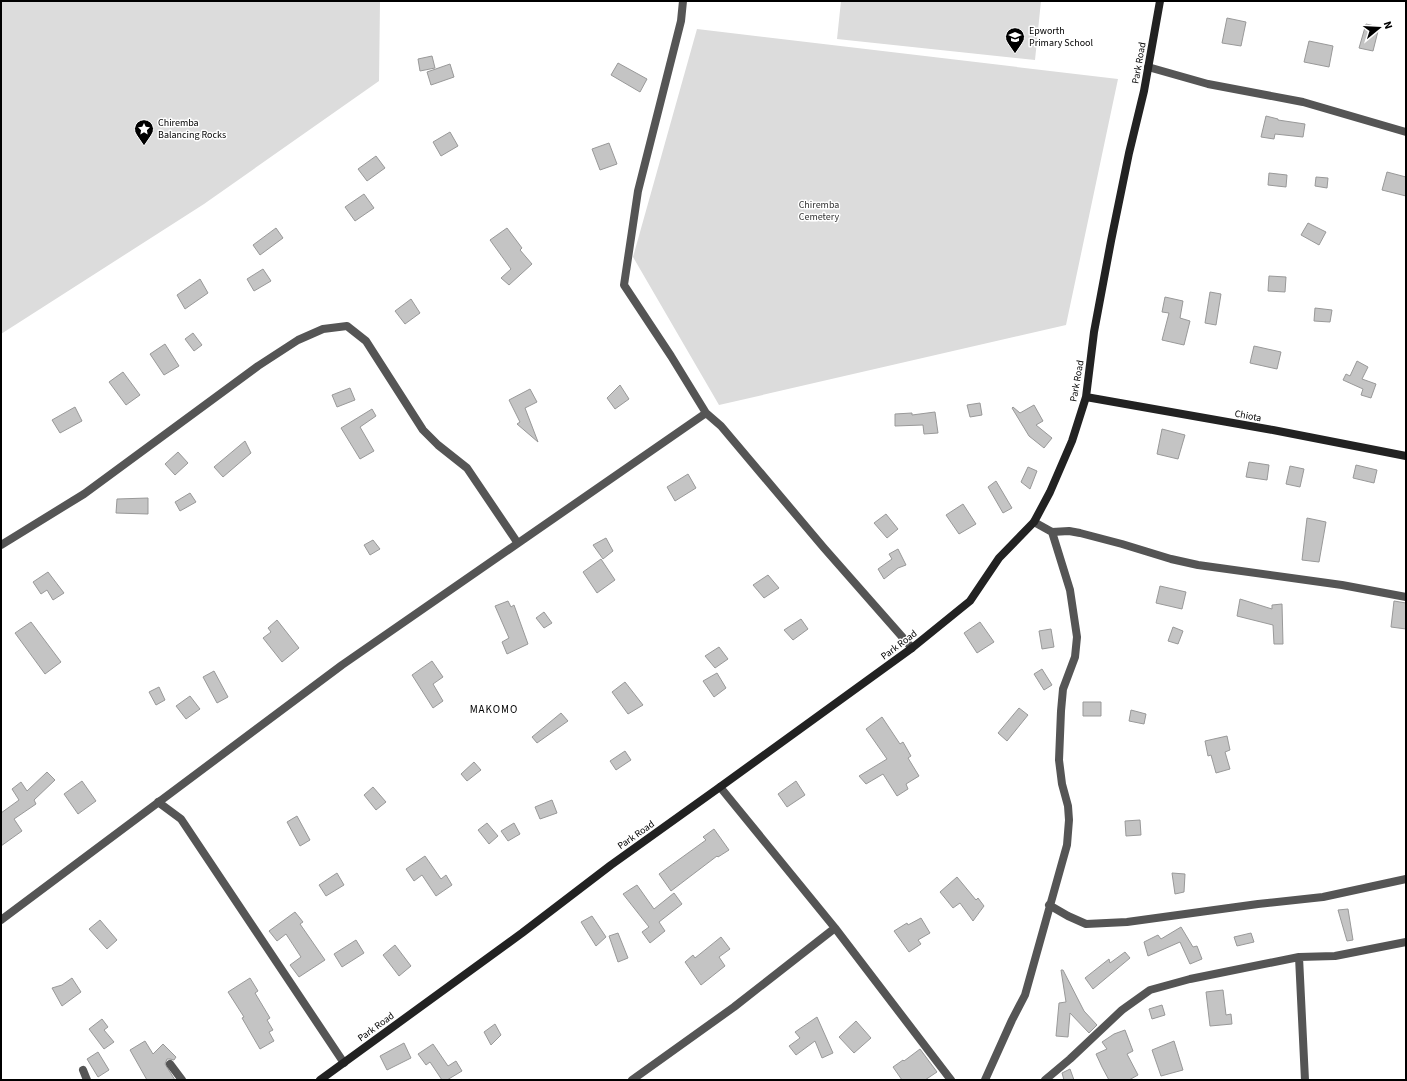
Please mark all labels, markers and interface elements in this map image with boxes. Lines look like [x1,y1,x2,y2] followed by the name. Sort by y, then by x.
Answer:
[1359,8,1399,48] north arrow
[1380,19,1396,31] text: N
[1029,24,1093,50] place label: Epworth Primary School
[1004,26,1026,54] school or university icon: Epworth Primary School
[1128,41,1150,85] street label: Park Road
[158,116,226,142] place label: Chiremba Balancing Rocks
[133,118,155,146] place icon: Chiremba Balancing Rocks
[799,198,840,224] park label: Chiremba Cemetery
[1066,359,1088,403] street label: Park Road
[1233,407,1263,425] street label: Chiota
[878,627,920,663] street label: Park Road
[470,702,518,717] district label: MAKOMO
[615,817,657,853] street label: Park Road
[355,1009,397,1045] street label: Park Road

